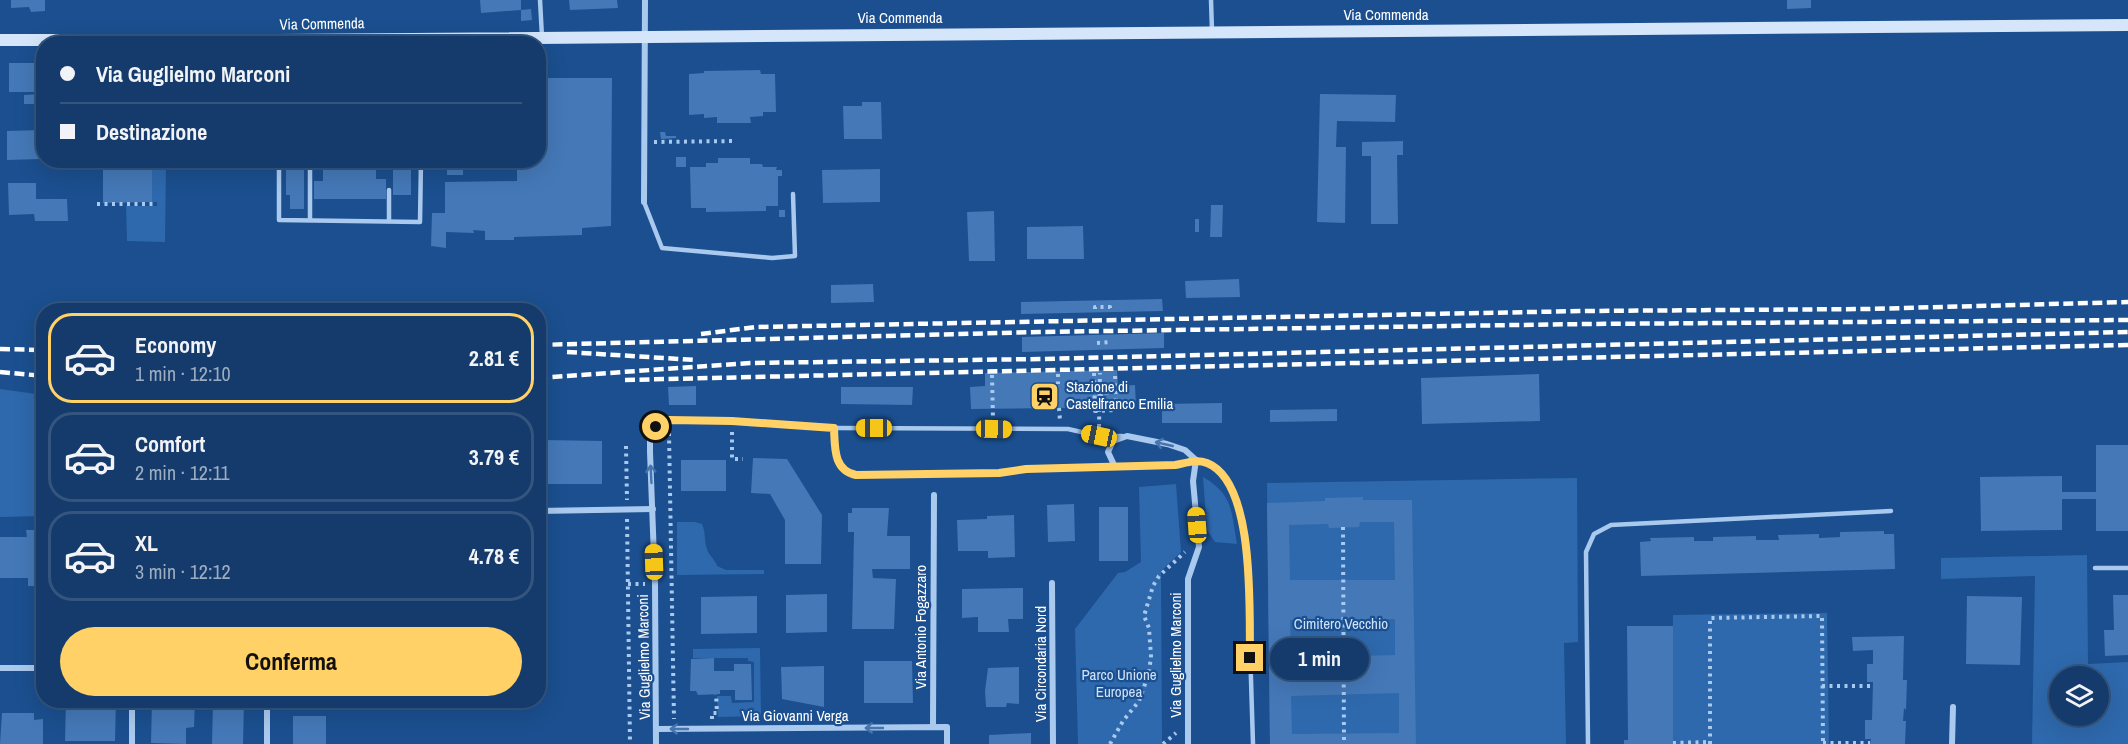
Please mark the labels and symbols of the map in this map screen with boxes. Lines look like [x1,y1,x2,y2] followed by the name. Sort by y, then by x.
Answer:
[1343,4,1429,25] street label: Via Commenda
[857,7,943,28] street label: Via Commenda
[279,12,365,35] street label: Via Commenda
[1066,376,1173,414] place label: Stazione di Castelfranco Emilia
[1029,380,1061,412] station icon: Stazione di Castelfranco Emilia
[642,413,669,440] route start
[856,419,892,437] car
[976,420,1012,438] car
[1080,423,1118,449] car
[1155,438,1174,449] one-way arrow
[645,465,656,485] one-way arrow
[1187,506,1207,544] car
[644,544,664,580] car
[910,565,931,689] street label: Via Antonio Fogazzaro
[1165,592,1186,718] street label: Via Guglielmo Marconi
[632,594,655,720] street label: Via Guglielmo Marconi
[1030,606,1051,722] street label: Via Circondaria Nord
[1294,613,1388,634] park label: Cimitero Vecchio
[1271,637,1370,679] callout: 1 min
[1236,644,1263,671] route end
[1081,664,1157,702] park label: Parco Unione Europea
[741,705,849,726] street label: Via Giovanni Verga
[865,722,885,733] one-way arrow
[670,723,690,735] one-way arrow

